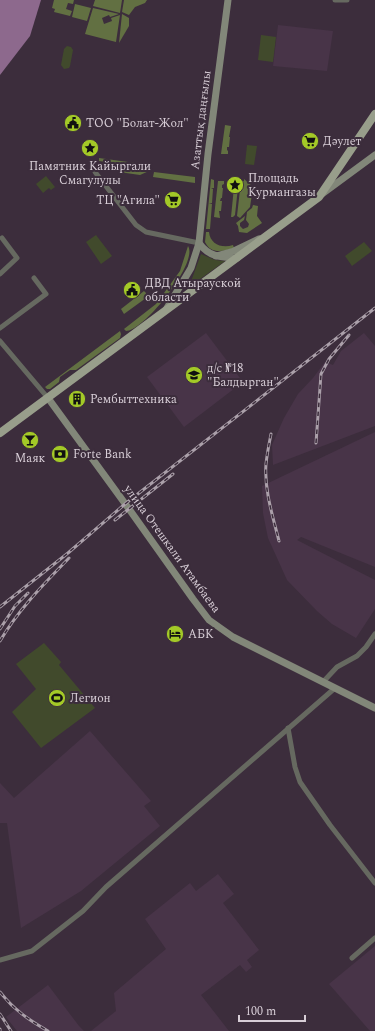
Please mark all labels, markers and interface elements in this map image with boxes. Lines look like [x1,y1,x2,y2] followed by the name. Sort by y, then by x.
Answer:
[185,69,217,171] street label: Азаттық даңғылы
[63,113,83,133] public building icon: ТОО "Болат-Жол"
[86,114,189,133] place label: ТОО "Болат-Жол"
[300,131,320,151] supermarket icon: Дәулет
[323,132,362,151] place label: Дәулет
[80,138,100,158] place icon: Памятник Кайыргали Смагулулы
[29,157,151,190] place label: Памятник Кайыргали Смагулулы
[248,169,316,202] place label: Площадь Курмангазы
[225,175,245,195] place icon: Площадь Курмангазы
[163,190,183,210] supermarket icon: ТЦ "Агила"
[96,191,160,210] place label: ТЦ "Агила"
[145,274,241,307] place label: ДВД Атырауской области
[122,280,142,300] public building icon: ДВД Атырауской области
[207,359,279,392] place label: д/с №18 "Балдырган"
[184,365,204,385] school or university icon: д/с №18 "Балдырган"
[67,389,87,409] building icon: Рембыттехника
[90,390,177,409] place label: Рембыттехника
[20,430,40,450] bar icon: Маяк
[50,444,70,464] bank icon: Forte Bank
[73,445,132,464] place label: Forte Bank
[15,449,46,468] place label: Маяк
[118,480,225,617] street label: улица Отешкали Атамбаева
[165,624,185,644] hotel icon: АБК
[188,625,214,644] place label: АБК
[47,688,67,708] sports icon: Легион
[70,689,111,708] place label: Легион
[239,997,305,1023] scale bar
[245,1002,276,1021] text: 100 m

